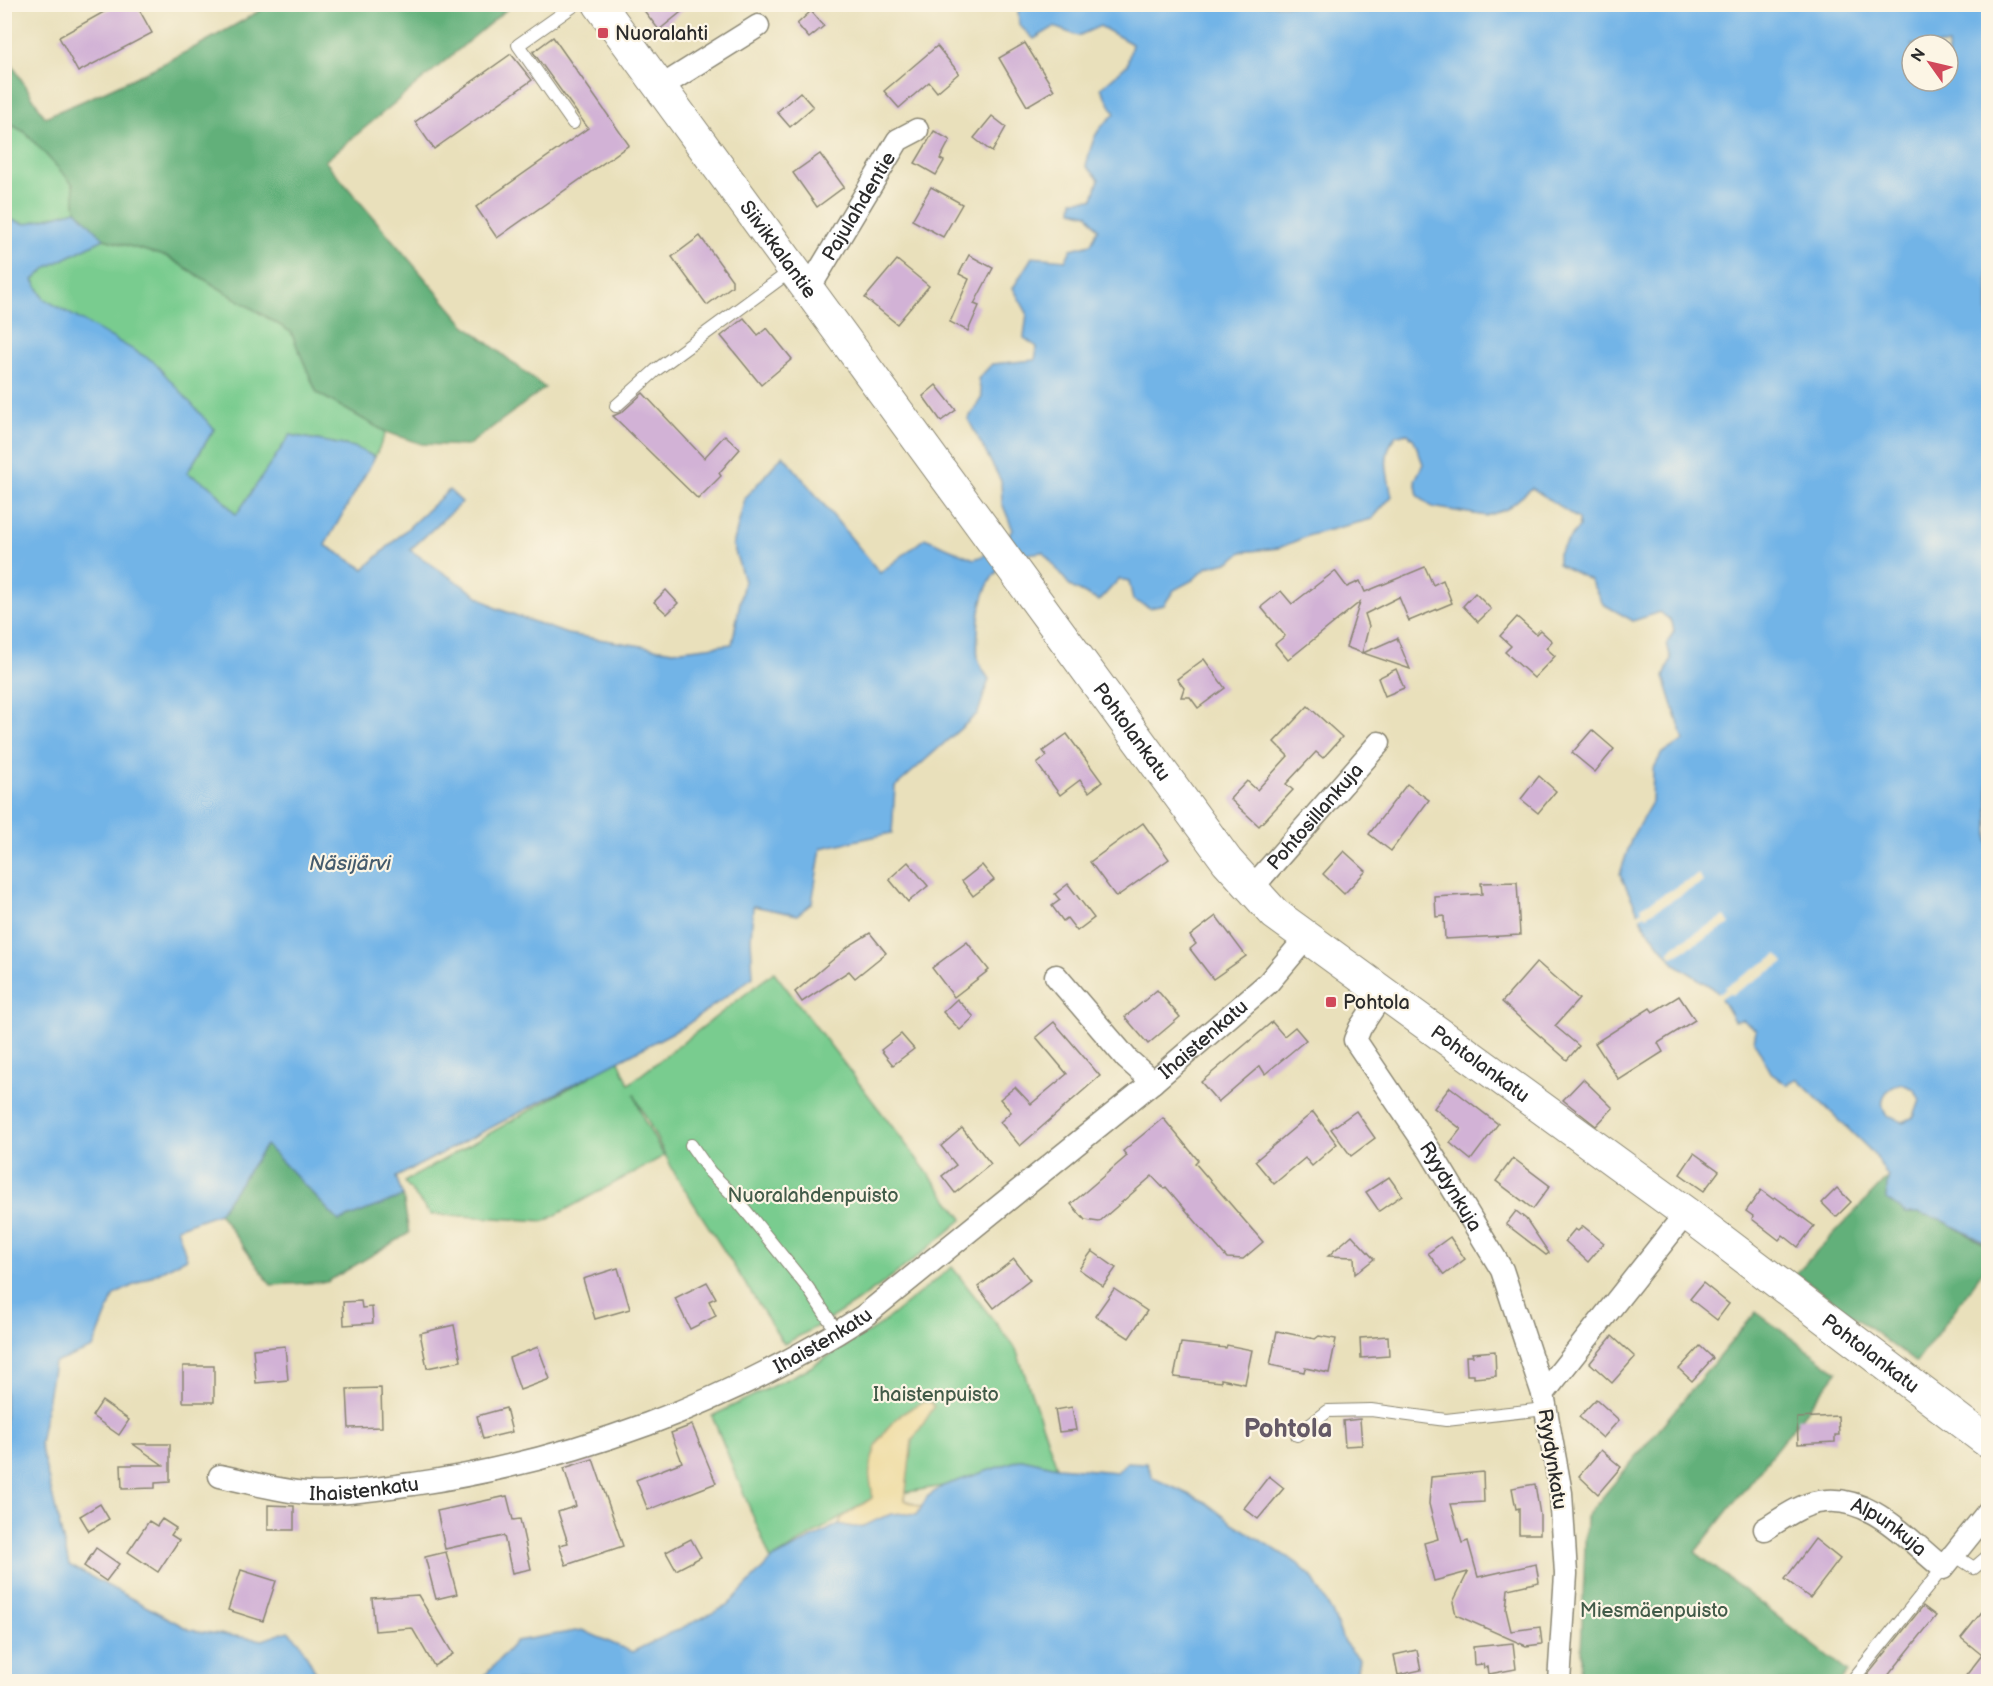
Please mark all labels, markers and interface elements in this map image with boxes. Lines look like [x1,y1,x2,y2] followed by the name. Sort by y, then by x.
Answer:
[615,22,708,46] place label: Nuoralahti
[596,26,610,40] marker: Nuoralahti
[1900,33,1960,93] north arrow
[1908,45,1930,66] text: N
[817,147,901,265] street label: Pajulahdentie
[734,196,822,304] street label: Siivikkalantie
[1087,678,1175,786] street label: Pohtolankatu
[1262,759,1369,875] street label: Pohtosillankuja
[309,851,392,876] water label: Näsijärvi
[1343,991,1410,1015] place label: Pohtola
[1154,995,1253,1085] street label: Ihaistenkatu
[1324,995,1338,1009] marker: Pohtola
[1426,1020,1534,1108] street label: Pohtolankatu
[1414,1137,1487,1236] street label: Ryydynkuja
[728,1184,899,1208] park label: Nuoralahdenpuisto
[770,1303,877,1379] street label: Ihaistenkatu
[1817,1309,1924,1398] street label: Pohtolankatu
[873,1383,999,1407] park label: Ihaistenpuisto
[1532,1407,1572,1511] street label: Ryydynkatu
[1244,1414,1332,1445] district label: Pohtola
[309,1472,421,1506] street label: Ihaistenkatu
[1848,1493,1931,1562] street label: Alpunkuja
[1580,1599,1728,1623] park label: Miesmäenpuisto

